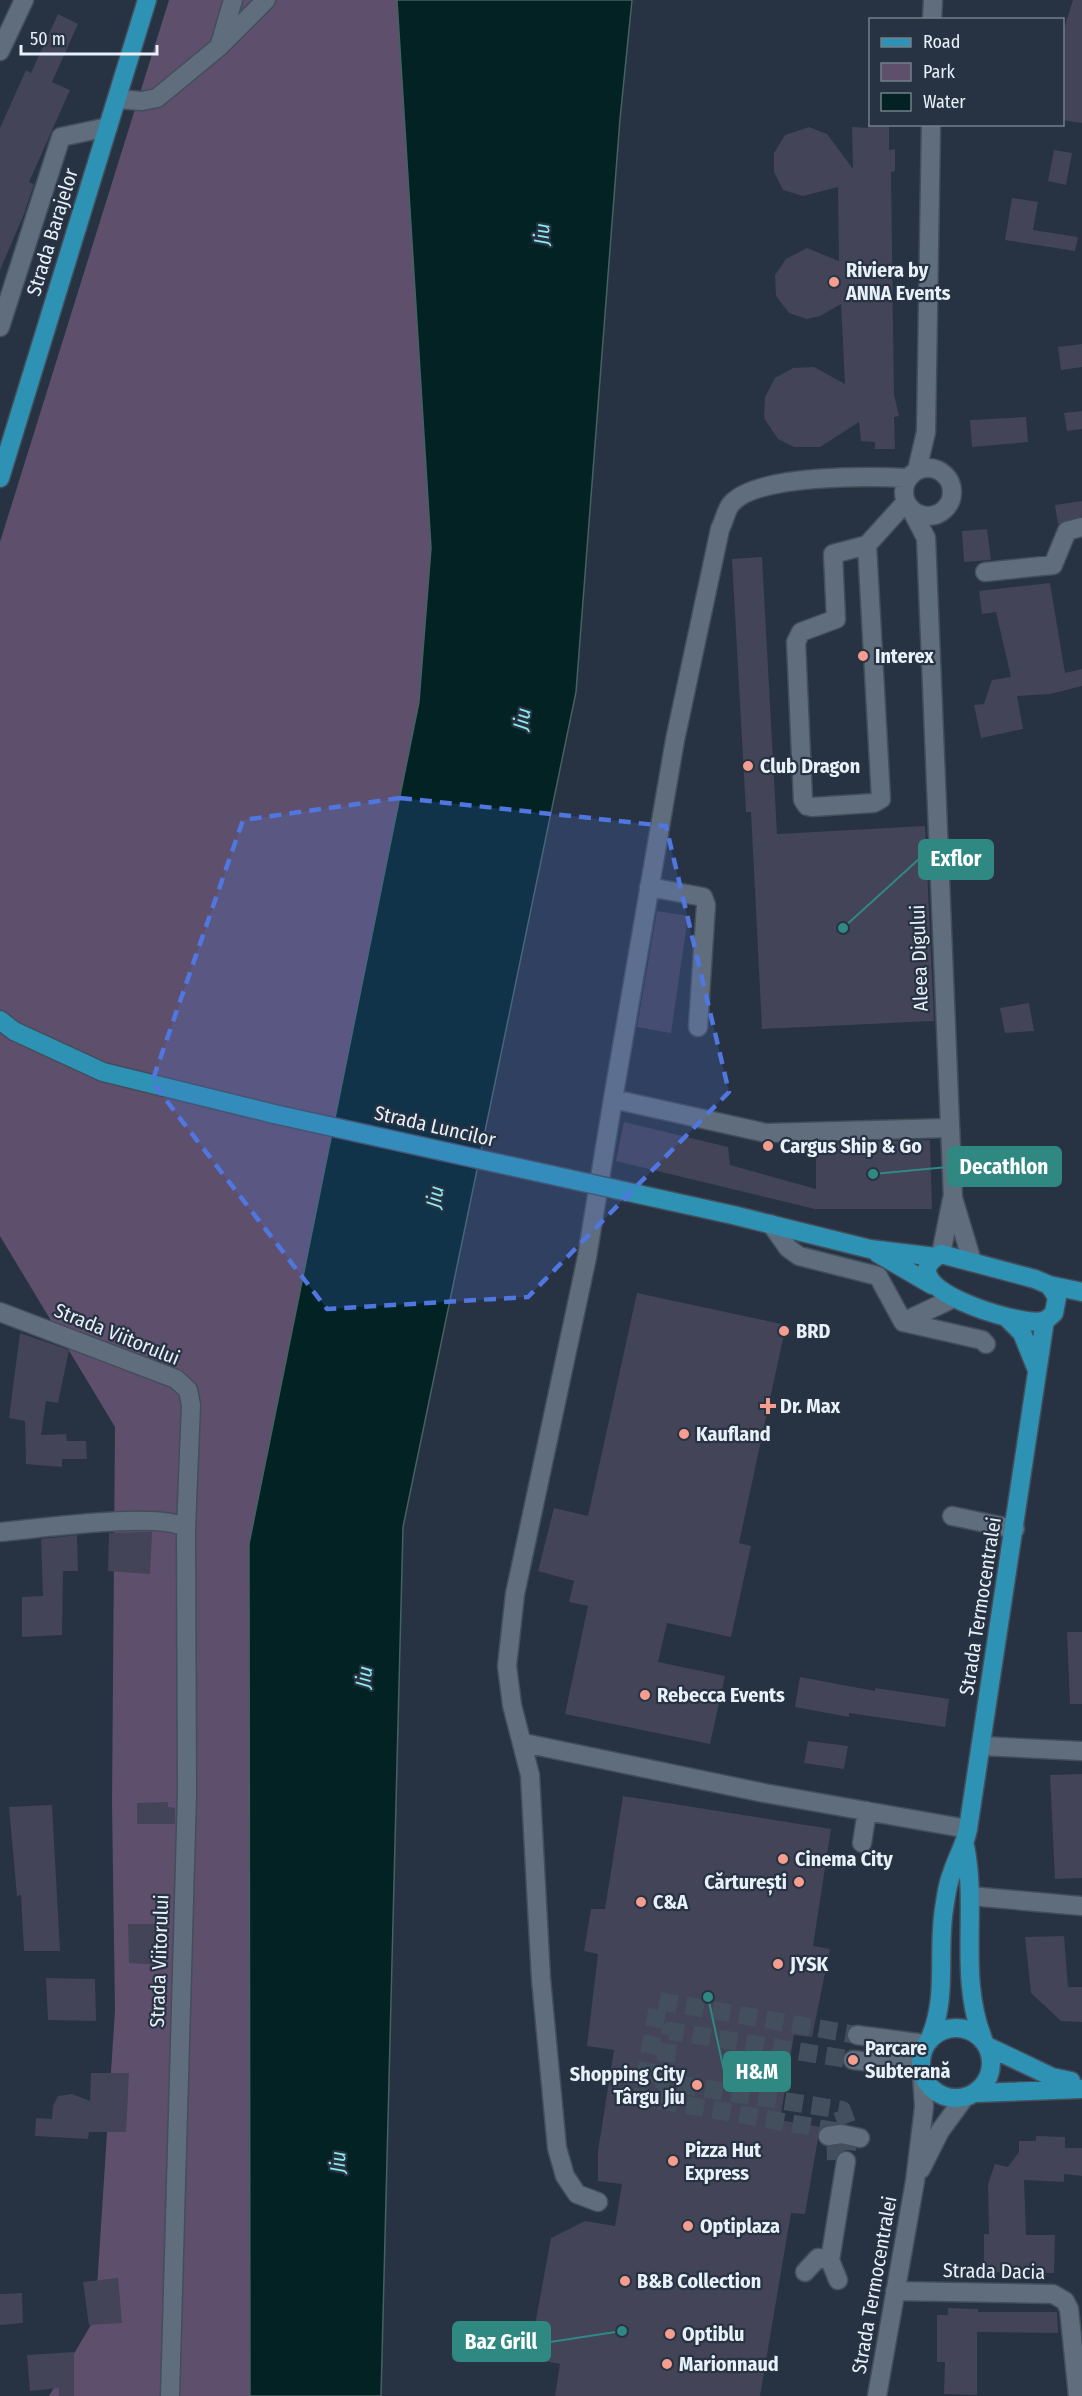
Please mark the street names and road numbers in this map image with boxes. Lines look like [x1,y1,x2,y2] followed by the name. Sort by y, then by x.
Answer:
[21,165,83,299] street label: Strada Barajelor
[905,904,933,1012] street label: Aleea Digului
[372,1100,498,1152] street label: Strada Luncilor
[51,1298,183,1370] street label: Strada Viitorului
[954,1515,1006,1697] street label: Strada Termocentralei
[145,1894,173,2028] street label: Strada Viitorului
[847,2194,901,2376] street label: Strada Termocentralei
[943,2258,1045,2284] street label: Strada Dacia

